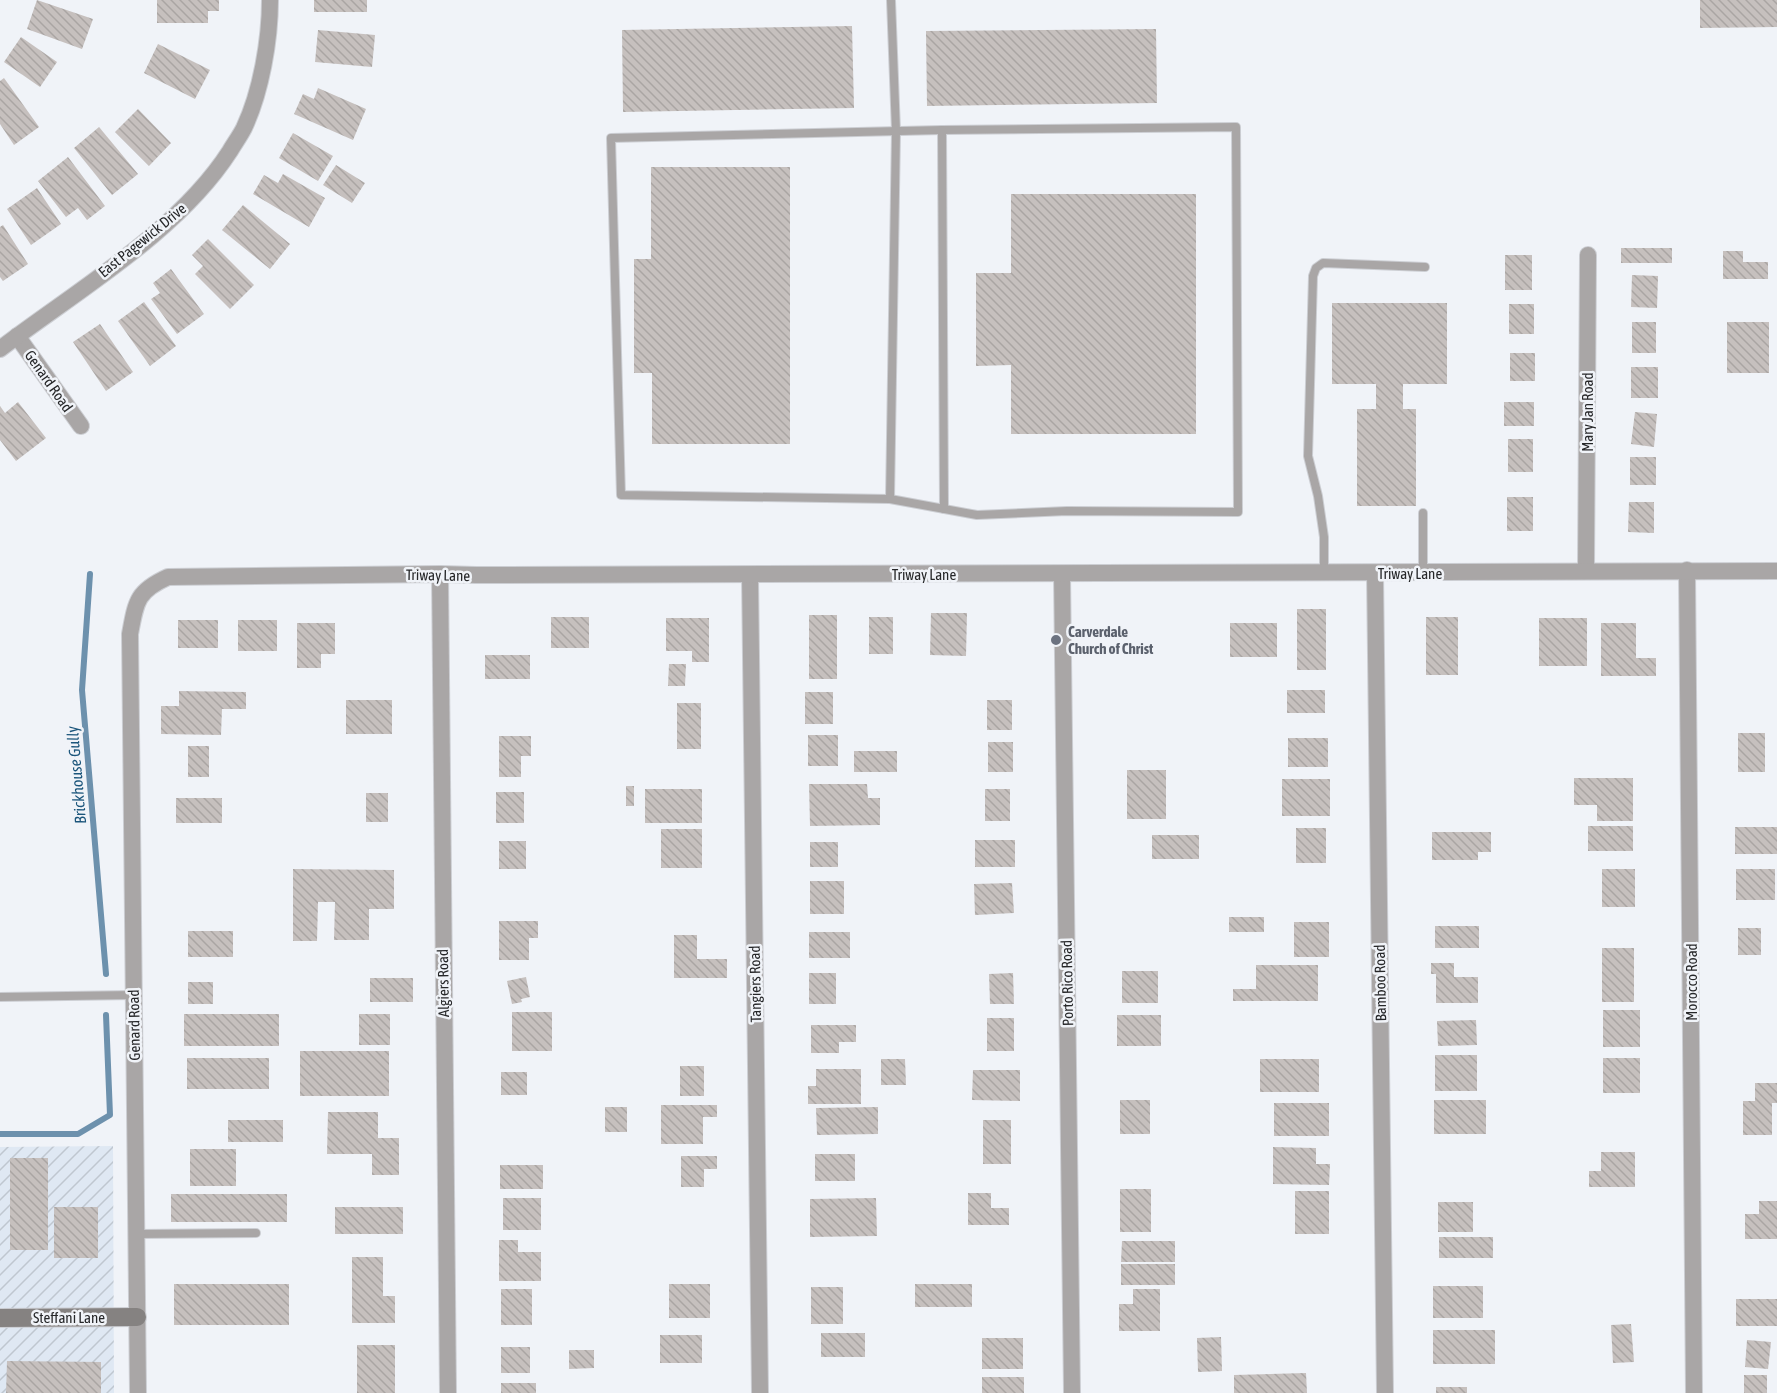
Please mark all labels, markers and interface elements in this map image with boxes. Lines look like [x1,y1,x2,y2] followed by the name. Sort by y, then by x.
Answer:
[95,199,189,280] street label: East Pagewick Drive
[22,347,76,415] street label: Genard Road
[1579,372,1596,452] street label: Mary Jan Road
[1378,565,1442,582] street label: Triway Lane
[406,566,471,584] street label: Triway Lane
[892,566,956,583] street label: Triway Lane
[1068,623,1154,657] place label: Carverdale Church of Christ
[1049,633,1063,647] marker: Carverdale Church of Christ
[63,725,90,825] water label: Brickhouse Gully
[1058,940,1076,1026] street label: Porto Rico Road
[1683,943,1700,1021] street label: Morocco Road
[1371,944,1389,1022] street label: Bamboo Road
[746,945,764,1023] street label: Tangiers Road
[434,949,452,1017] street label: Algiers Road
[125,989,143,1061] street label: Genard Road
[33,1309,105,1326] street label: Steffani Lane

